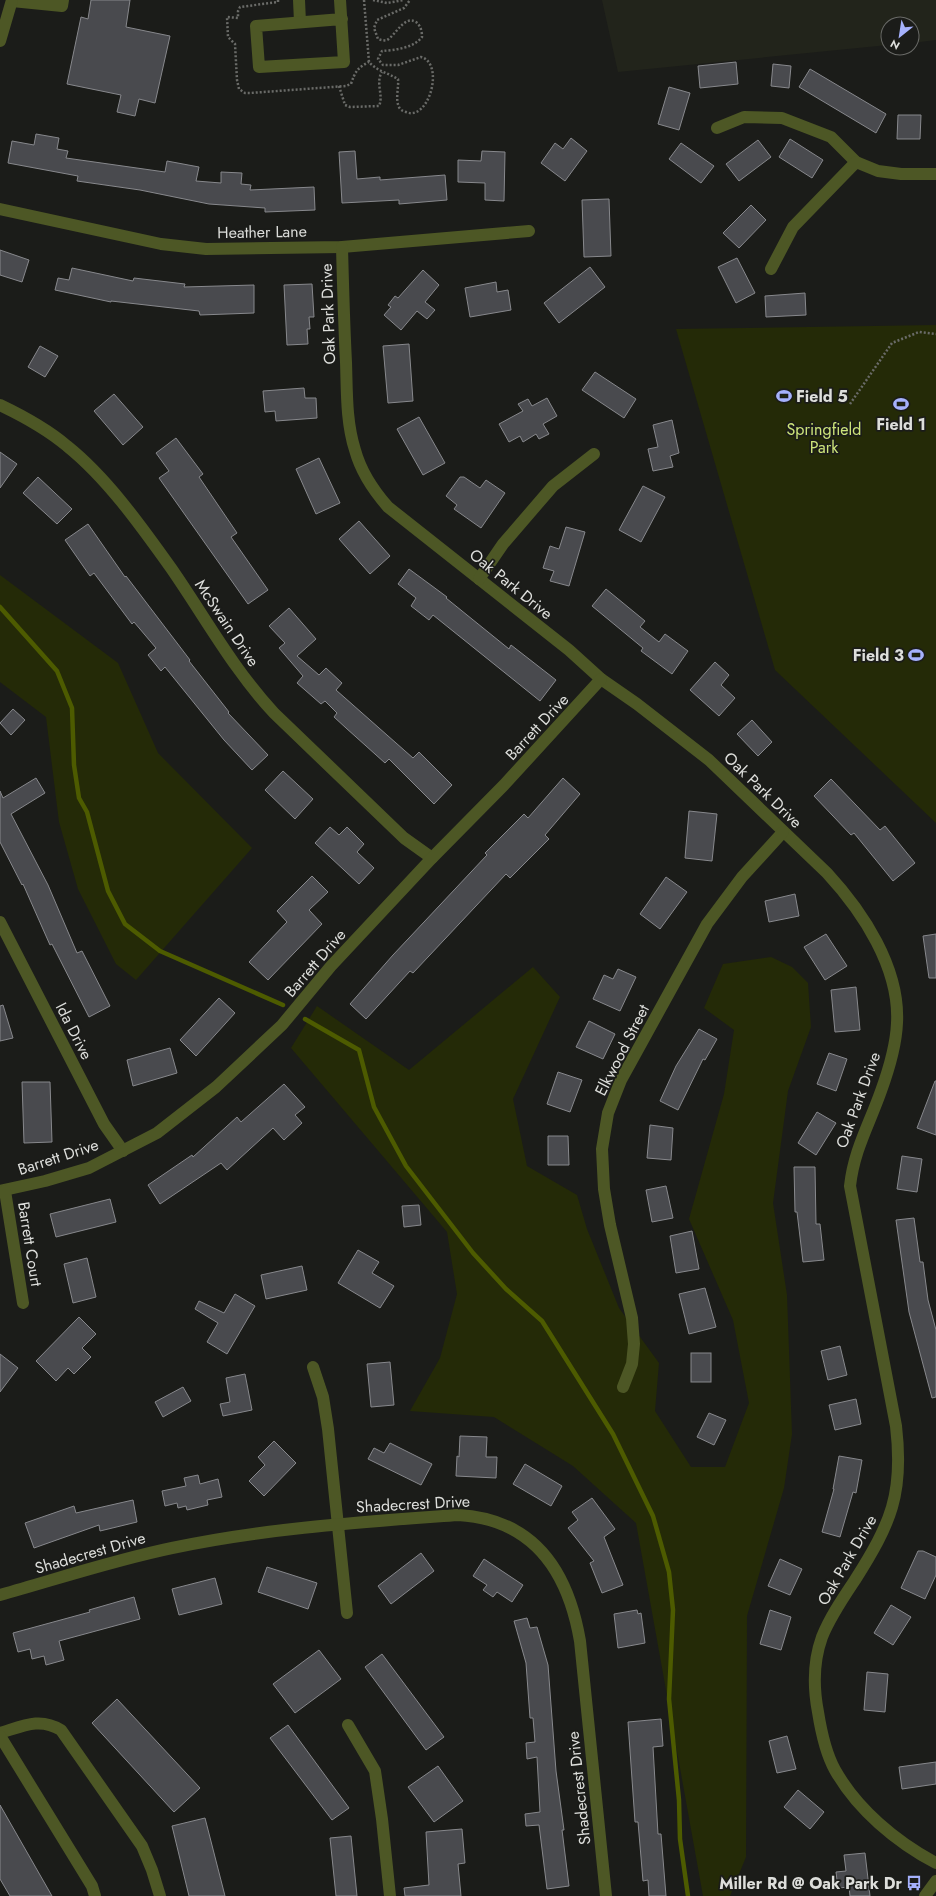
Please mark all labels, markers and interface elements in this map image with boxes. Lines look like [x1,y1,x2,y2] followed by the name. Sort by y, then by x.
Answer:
[880,16,920,56] north arrow
[887,36,903,54] text: N
[217,220,307,244] street label: Heather Lane
[315,263,341,365] street label: Oak Park Drive
[796,385,848,408] place label: Field 5
[775,387,793,405] sports icon: Field 5
[892,395,910,413] sports icon: Field 1
[876,413,926,436] place label: Field 1
[787,418,861,459] park label: Springfield Park
[464,543,558,625] street label: Oak Park Drive
[189,575,265,671] street label: McSwain Drive
[853,644,904,667] place label: Field 3
[907,646,925,664] sports icon: Field 3
[500,689,574,765] street label: Barrett Drive
[719,747,807,833] street label: Oak Park Drive
[279,924,351,1002] street label: Barrett Drive
[50,999,98,1063] street label: Ida Drive
[589,1000,655,1100] street label: Elkwood Street
[830,1049,886,1151] street label: Oak Park Drive
[15,1133,101,1181] street label: Barrett Drive
[12,1200,48,1288] street label: Barrett Court
[355,1490,471,1518] street label: Shadecrest Drive
[812,1510,882,1610] street label: Oak Park Drive
[32,1526,148,1580] street label: Shadecrest Drive
[562,1730,596,1846] street label: Shadecrest Drive
[719,1872,902,1895] place label: Miller Rd @ Oak Park Dr
[905,1874,923,1892] bus stop icon: Miller Rd @ Oak Park Dr

